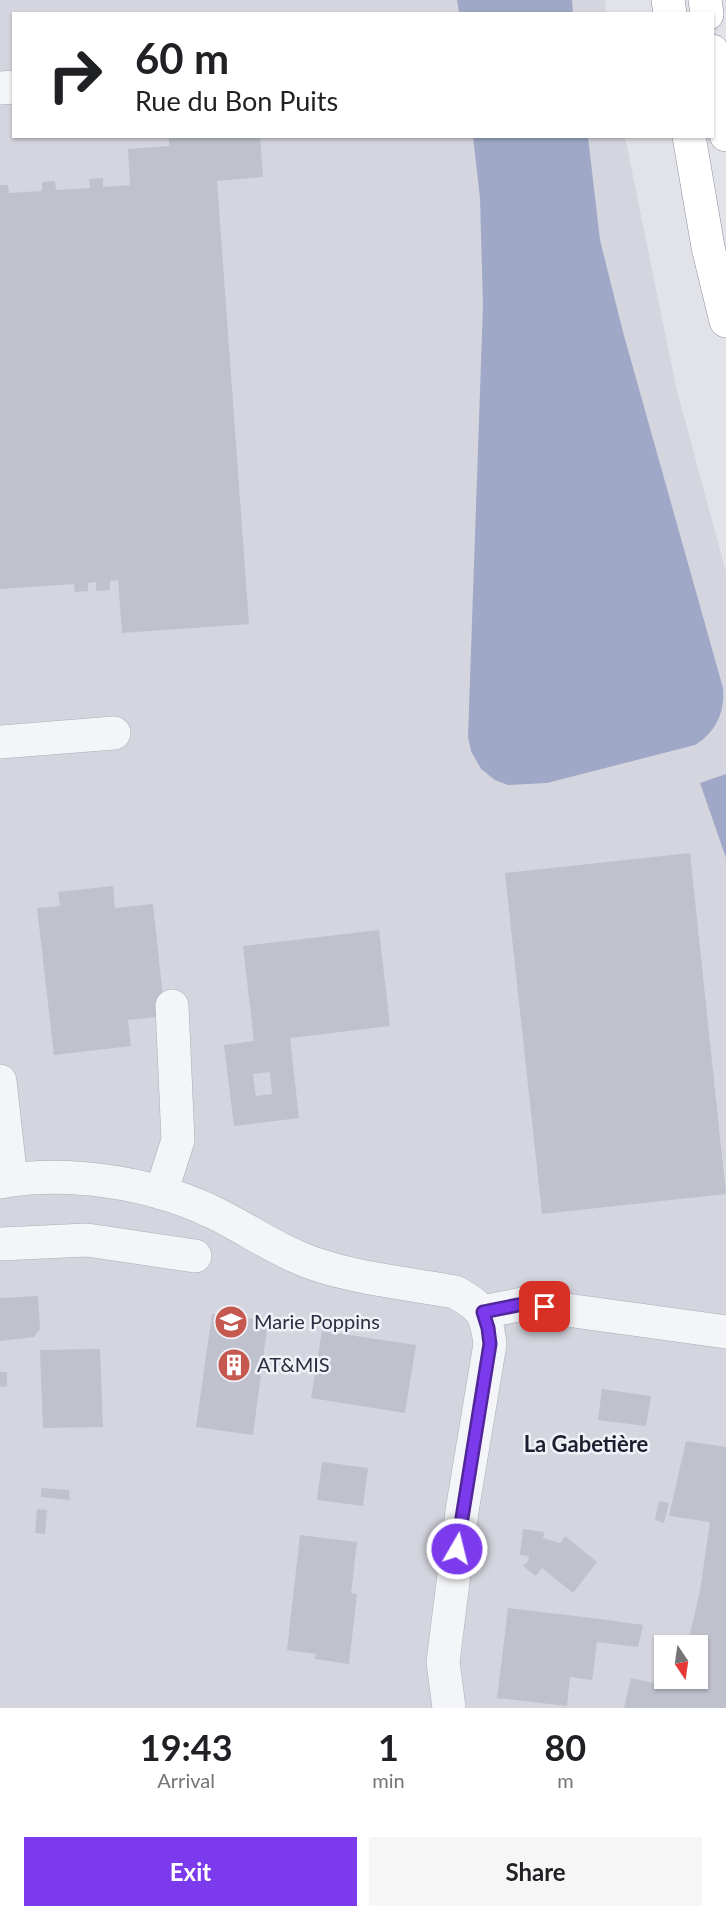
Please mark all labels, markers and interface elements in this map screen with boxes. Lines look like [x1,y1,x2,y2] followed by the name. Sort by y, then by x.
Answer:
[135,33,229,83] text: 60 m
[36,36,114,114] icon: right
[135,84,338,117] text: Rue du Bon Puits
[519,1281,570,1332] pin
[528,1290,561,1323] icon: arrive
[213,1304,249,1340] school or university icon: Marie Poppins
[254,1309,380,1333] place label: Marie Poppins
[216,1347,252,1383] building icon: AT&MIS
[257,1352,330,1376] place label: AT&MIS
[524,1430,649,1457] district label: La Gabetière
[425,1517,489,1581] position arrow
[654,1635,708,1689] north arrow
[654,1635,708,1689] map controls
[140,1725,233,1769] text: 19:43
[378,1725,399,1769] text: 1
[544,1725,586,1769] text: 80
[157,1768,215,1792] text: Arrival
[372,1768,405,1792] text: min
[557,1768,574,1792] text: m
[24,1837,357,1906] button: Exit
[369,1837,702,1906] button: Share

